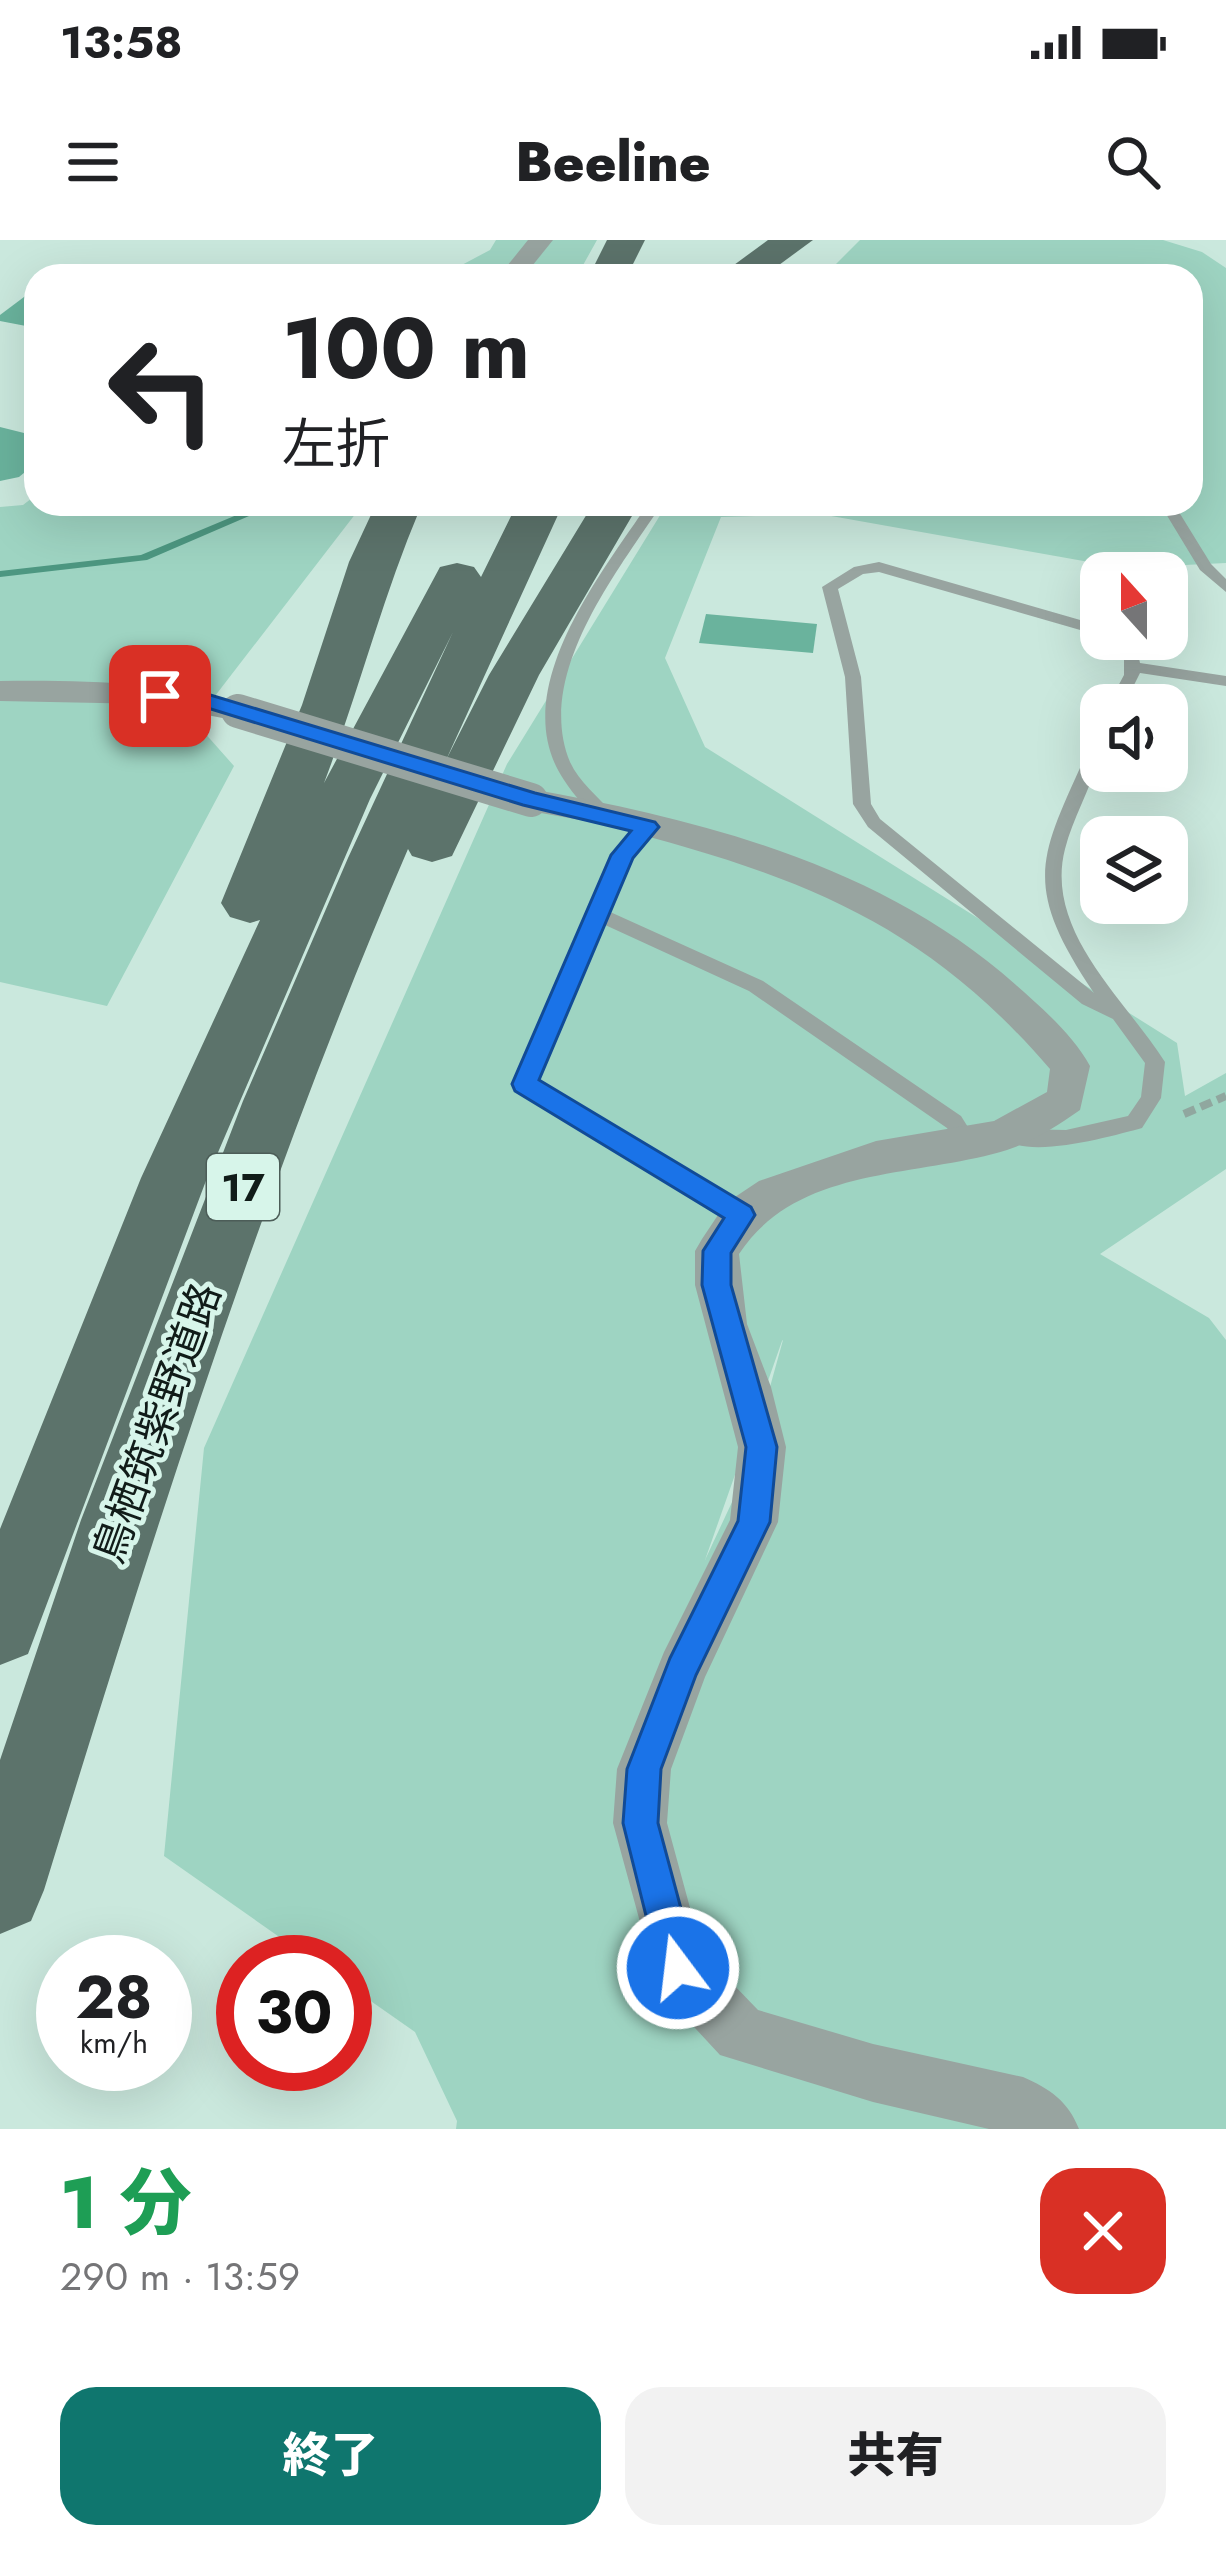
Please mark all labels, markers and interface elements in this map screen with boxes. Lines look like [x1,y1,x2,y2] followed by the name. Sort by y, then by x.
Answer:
[60,10,183,75] text: 13:58
[515,123,711,201] text: Beeline
[60,129,126,195] icon: menu
[1100,129,1166,195] icon: search
[282,288,530,410] text: 100 m
[84,312,240,468] icon: left
[282,405,390,483] text: 左折
[1080,552,1188,660] north arrow
[1080,552,1188,924] map controls
[109,645,211,747] pin
[127,663,193,729] icon: arrive
[1080,684,1188,792] button: sound
[1080,816,1188,924] button: layers
[207,1154,279,1220] road number: 17
[78,1274,236,1572] street label: 鳥栖筑紫野道路
[615,1905,741,2031] position arrow
[216,1935,372,2091] speed limit sign: 30
[76,1954,152,2041] text: 28
[80,2021,148,2064] text: km/h
[60,2151,192,2255] text: 1 分
[1040,2168,1166,2294] button: close
[60,2248,300,2305] text: 290 m · 13:59
[60,2387,601,2525] button: 終了
[625,2387,1166,2525] button: 共有

